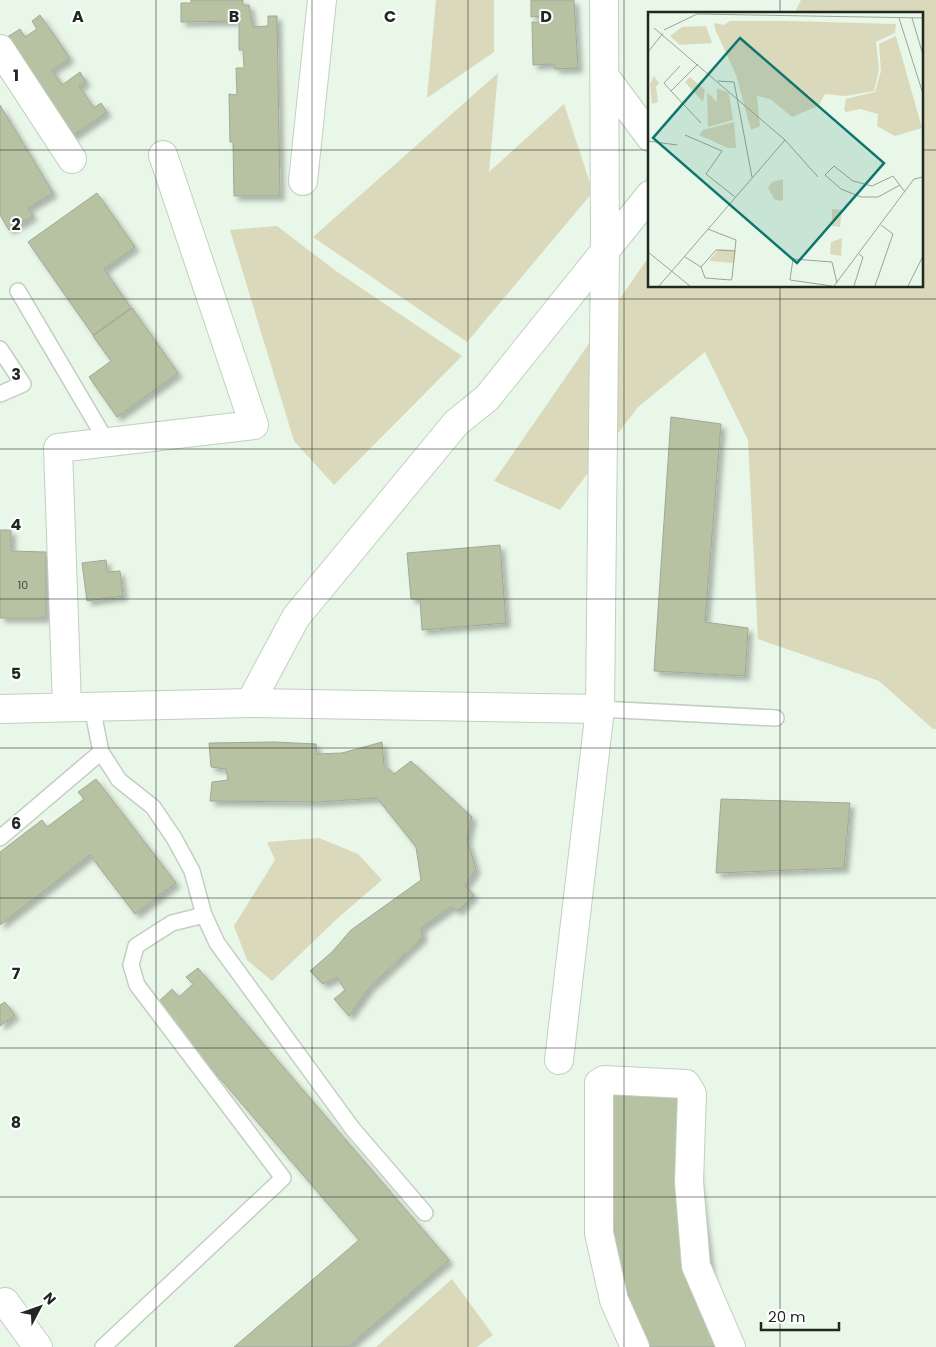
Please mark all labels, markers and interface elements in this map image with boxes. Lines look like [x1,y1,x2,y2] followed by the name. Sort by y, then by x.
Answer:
[72,5,84,28] text: A
[229,5,239,28] text: B
[384,5,396,28] text: C
[540,5,552,28] text: D
[648,12,924,288] inset map
[13,64,19,87] text: 1
[11,213,21,236] text: 2
[11,363,21,386] text: 3
[11,513,22,536] text: 4
[18,577,28,593] house number: 10
[11,662,21,685] text: 5
[11,812,21,835] text: 6
[12,962,21,985] text: 7
[11,1111,21,1134] text: 8
[15,1282,65,1332] north arrow
[39,1288,61,1309] text: N
[761,1300,838,1332] scale bar
[768,1306,806,1327] text: 20 m

